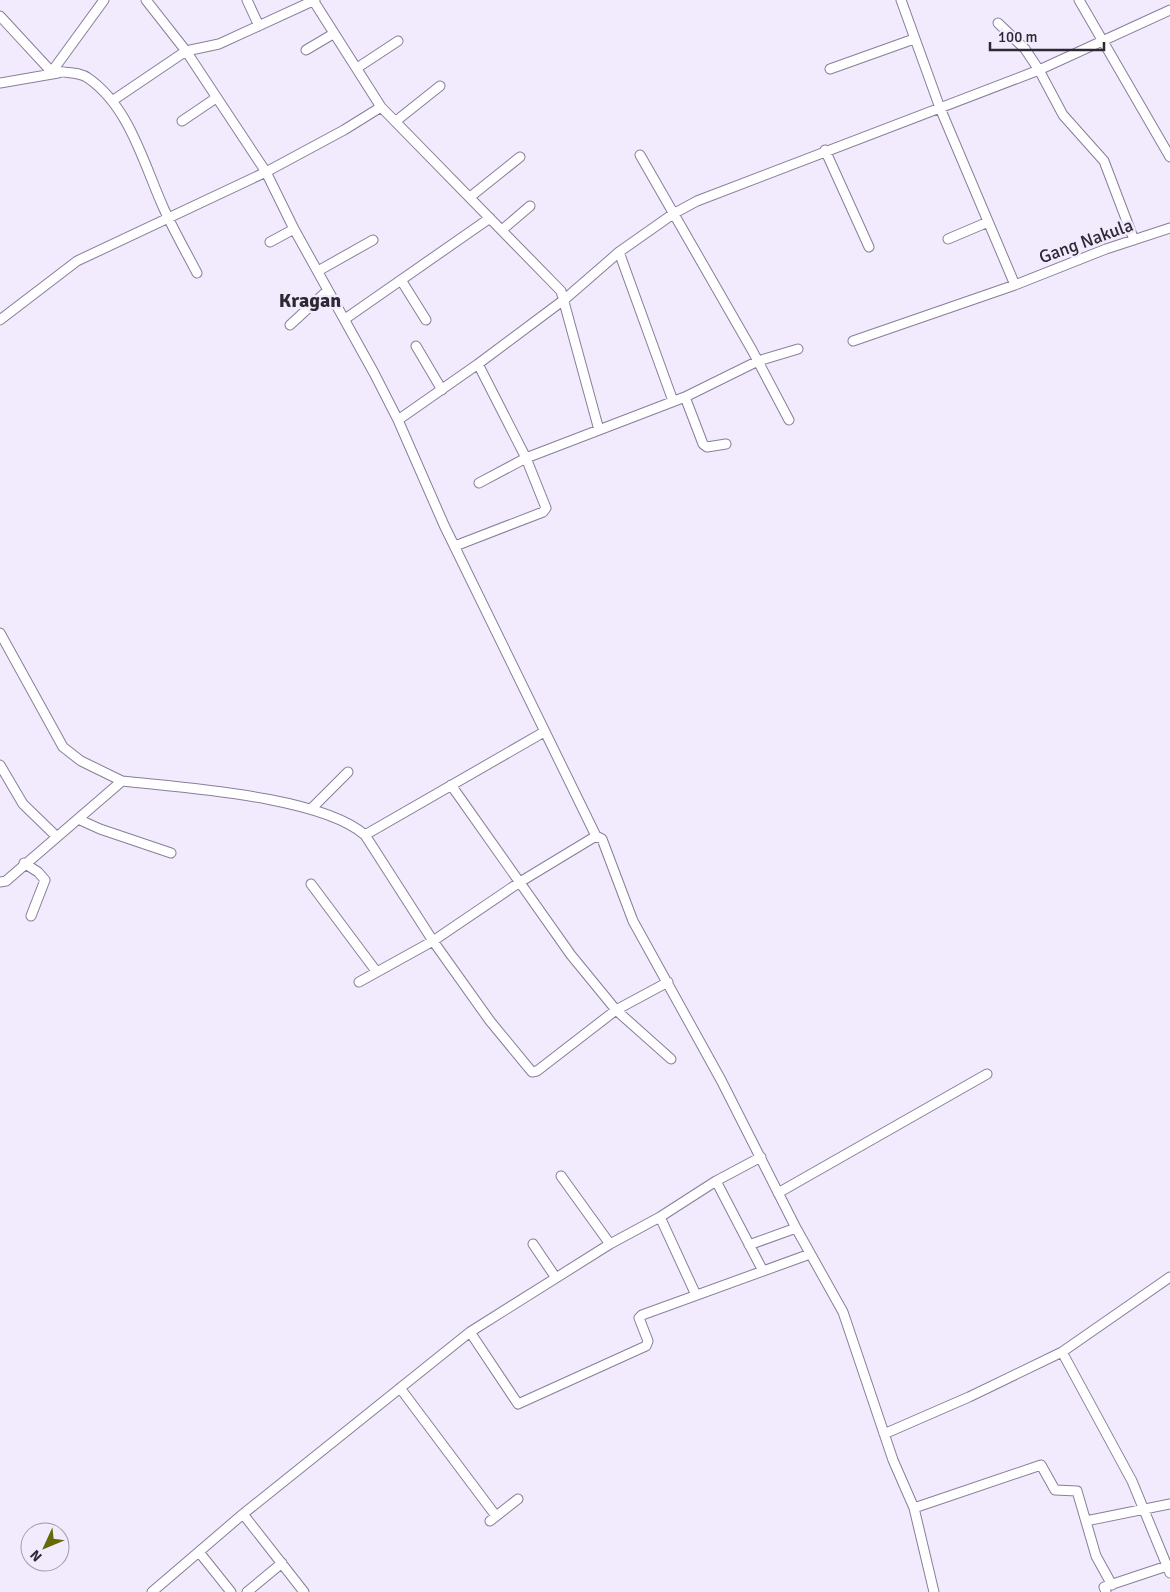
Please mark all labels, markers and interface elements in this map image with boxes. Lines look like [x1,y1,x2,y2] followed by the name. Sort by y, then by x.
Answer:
[990,20,1104,52] scale bar
[998,28,1038,46] text: 100 m
[1036,214,1136,268] street label: Gang Nakula
[279,288,341,313] district label: Kragan
[20,1522,70,1572] north arrow
[27,1546,46,1565] text: N

